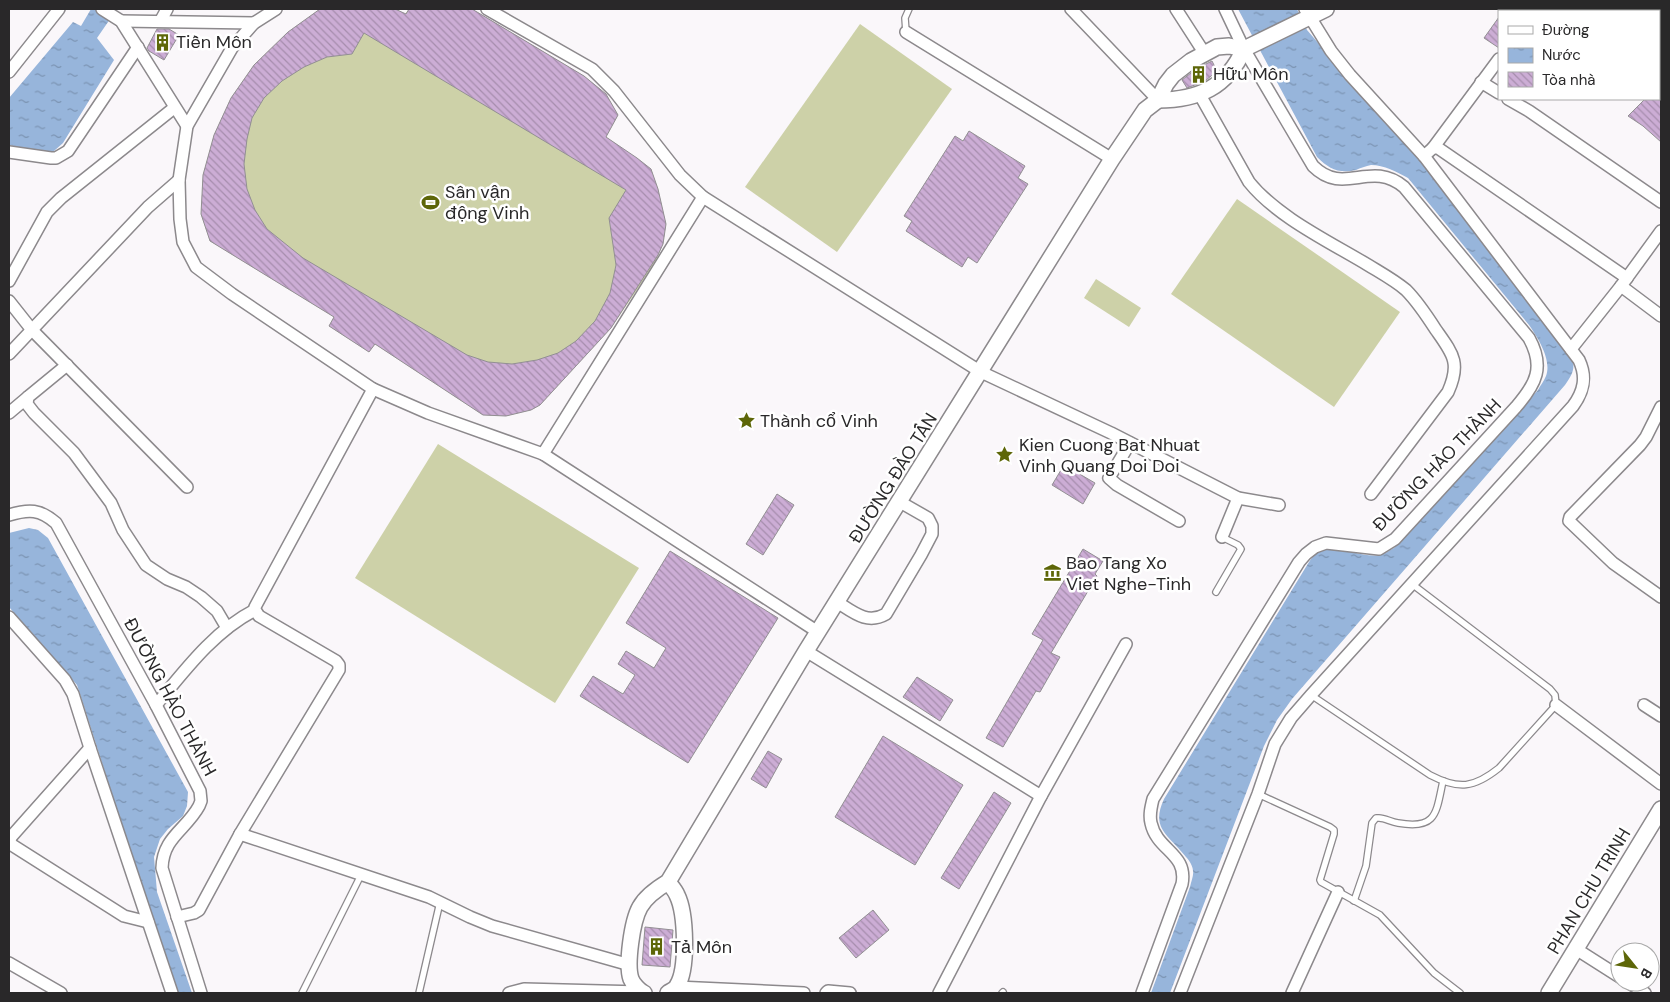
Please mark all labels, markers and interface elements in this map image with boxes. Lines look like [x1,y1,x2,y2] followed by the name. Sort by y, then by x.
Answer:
[1498,10,1660,100] legend
[1542,20,1590,40] text: Đường
[176,30,252,54] place label: Tiền Môn
[152,32,172,52] building icon: Tiền Môn
[1542,45,1581,65] text: Nước
[1213,62,1289,86] place label: Hữu Môn
[1189,64,1209,84] building icon: Hữu Môn
[1542,70,1596,90] text: Tòa nhà
[445,180,529,225] place label: Sân vận động Vinh
[421,192,441,212] sports icon: Sân vận động Vinh
[1367,393,1507,537] street label: ĐƯỜNG HÀO THÀNH
[843,408,943,548] street label: ĐƯỜNG ĐÀO TẤN
[760,409,878,433] place label: Thành cổ Vinh
[736,411,756,431] place icon: Thành cổ Vinh
[1019,433,1200,478] place label: Kien Cuong Bat Nhuat Vinh Quang Doi Doi
[995,445,1015,465] place icon: Kien Cuong Bat Nhuat Vinh Quang Doi Doi
[1066,551,1191,596] place label: Bao Tang Xo Viet Nghe-Tinh
[1042,563,1062,583] museum icon: Bao Tang Xo Viet Nghe-Tinh
[118,614,222,780] street label: ĐƯỜNG HÀO THÀNH
[1542,823,1636,959] street label: PHAN CHU TRINH
[671,935,732,959] place label: Tả Môn
[647,937,667,957] building icon: Tả Môn
[1610,942,1660,992] north arrow
[1636,965,1656,982] text: B

